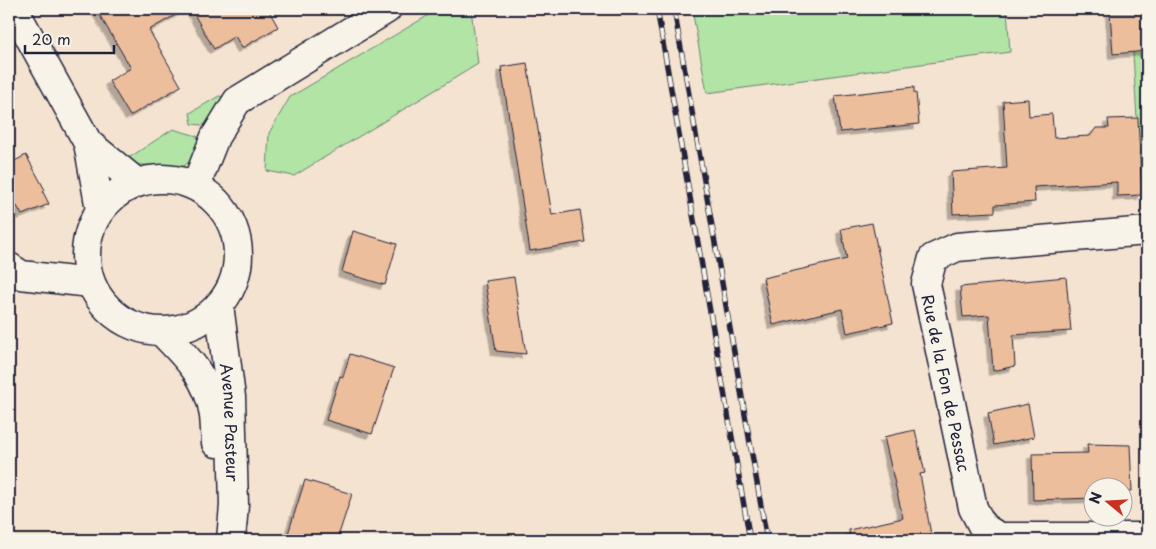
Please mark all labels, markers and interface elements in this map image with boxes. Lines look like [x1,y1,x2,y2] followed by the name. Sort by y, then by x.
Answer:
[25,22,114,54] scale bar
[32,27,71,50] text: 20 m
[916,292,977,474] street label: Rue de la Fon de Pessac
[215,362,245,482] street label: Avenue Pasteur
[1084,476,1134,526] north arrow
[1083,489,1107,506] text: N

